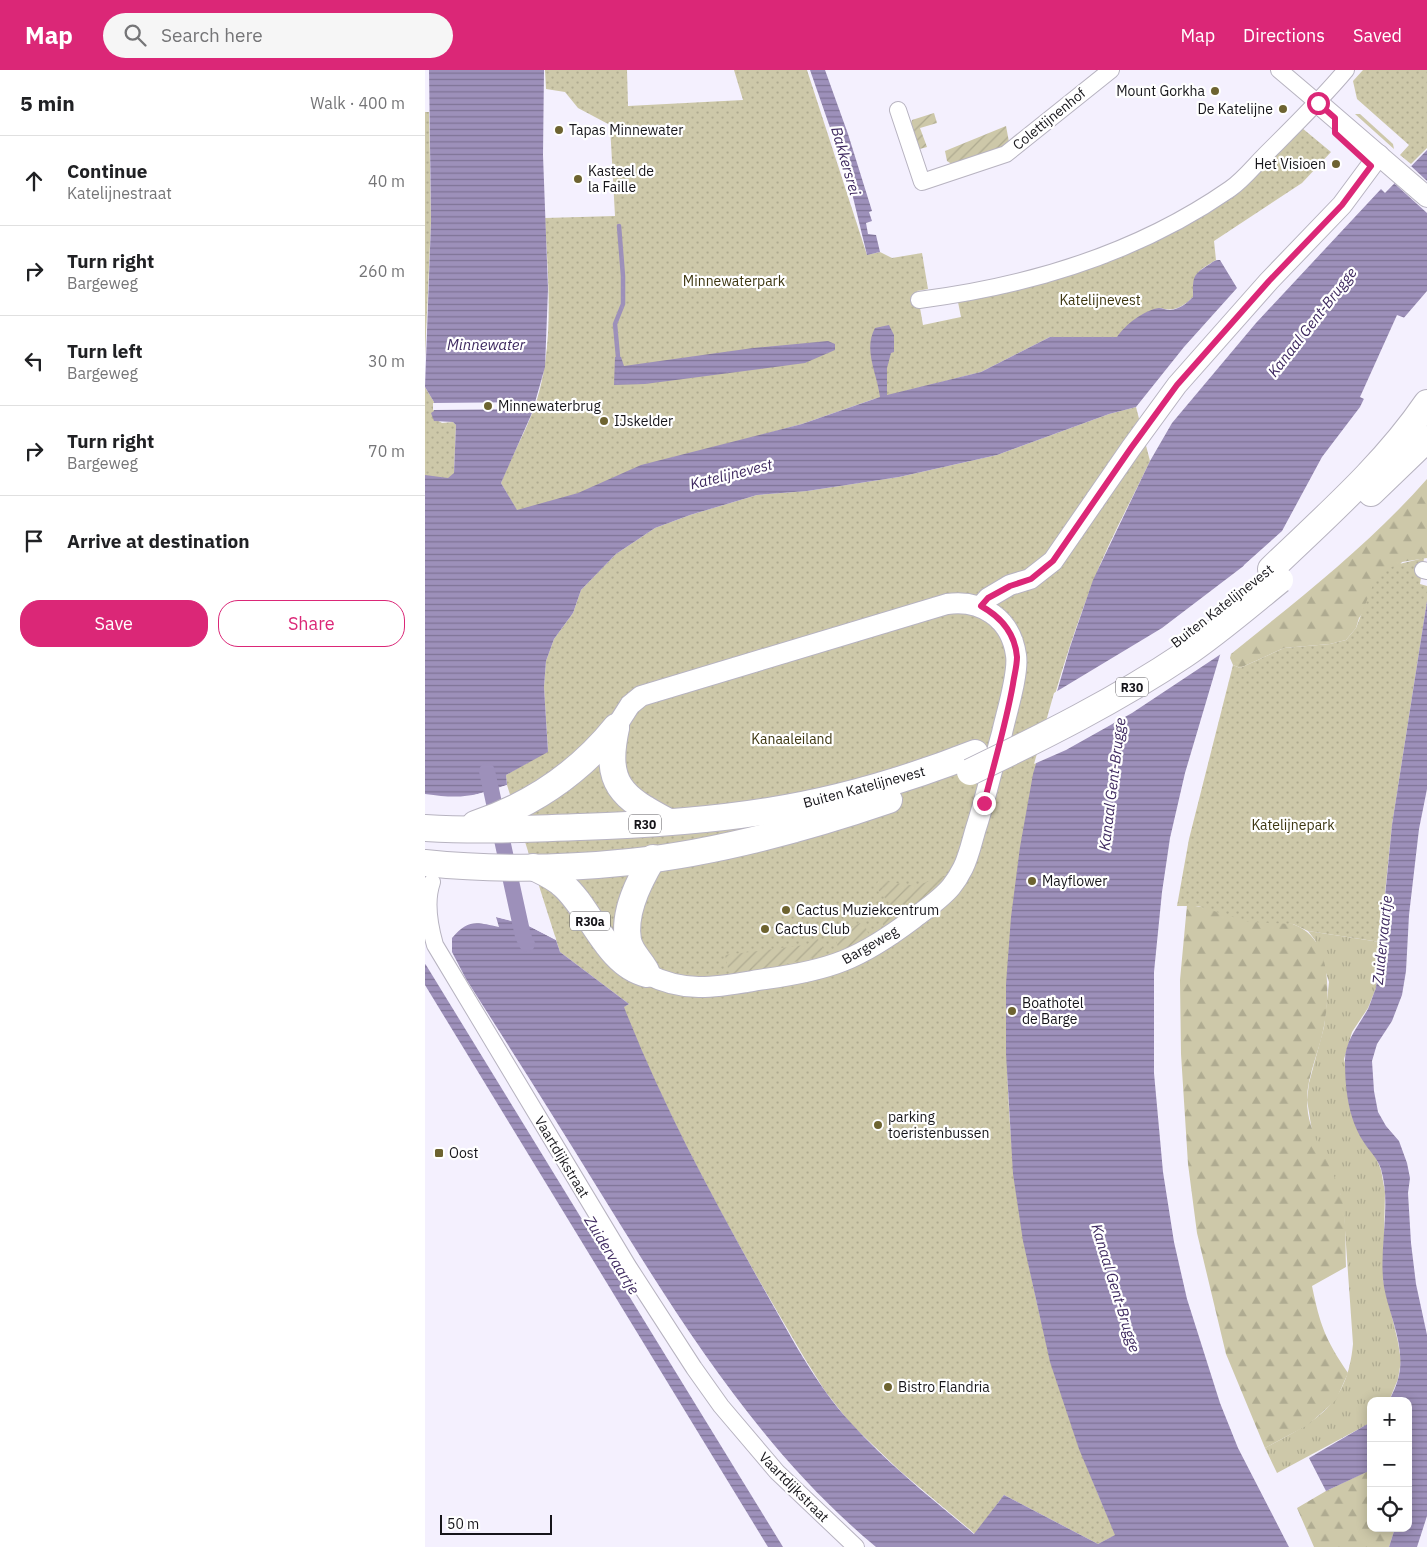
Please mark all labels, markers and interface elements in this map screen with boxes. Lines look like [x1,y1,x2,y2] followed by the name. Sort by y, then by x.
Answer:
[103,13,453,58] search box
[25,19,73,51] text: Map
[121,21,149,49] icon: search
[161,23,263,47] text: Search here
[1180,24,1215,47] text: Map
[1243,24,1325,47] text: Directions
[1353,24,1402,47] text: Saved
[1116,82,1206,100] place label: Mount Gorkha
[1009,84,1089,154] street label: Colettijnenhof
[1209,85,1221,97] marker: Mount Gorkha
[20,89,75,117] text: 5 min
[1307,92,1330,115] route start
[310,93,405,113] text: Walk · 400 m
[1197,100,1273,118] place label: De Katelijne
[1277,103,1289,115] marker: De Katelijne
[569,121,683,139] place label: Tapas Minnewater
[553,124,565,136] marker: Tapas Minnewater
[827,124,865,198] water label: Bakkersrei
[1254,155,1326,173] place label: Het Visioen
[1330,158,1342,170] marker: Het Visioen
[67,159,147,183] text: Continue
[588,162,654,196] place label: Kasteel de la Faille
[20,167,48,195] icon: ahead
[368,171,405,191] text: 40 m
[572,173,584,185] marker: Kasteel de la Faille
[67,183,172,203] text: Katelijnestraat
[67,249,154,273] text: Turn right
[20,257,48,285] icon: right
[358,261,405,281] text: 260 m
[1263,263,1361,380] water label: Kanaal Gent-Brugge
[683,272,786,290] park label: Minnewaterpark
[67,273,138,293] text: Bargeweg
[1059,291,1141,309] park label: Katelijnevest
[447,335,525,354] water label: Minnewater
[67,339,143,363] text: Turn left
[20,347,48,375] icon: left
[368,351,405,371] text: 30 m
[67,363,138,383] text: Bargeweg
[498,397,601,415] place label: Minnewaterbrug
[482,400,494,412] marker: Minnewaterbrug
[614,412,673,430] place label: IJskelder
[598,415,610,427] marker: IJskelder
[67,429,154,453] text: Turn right
[20,437,48,465] icon: right
[368,441,405,461] text: 70 m
[67,453,138,473] text: Bargeweg
[688,454,775,493] water label: Katelijnevest
[20,527,48,555] icon: arrive
[67,529,250,553] text: Arrive at destination
[1167,560,1277,652] street label: Buiten Katelijnevest
[20,600,208,647] button: Save
[218,600,405,647] button: Share
[1116,678,1148,696] road number: R30
[1094,716,1130,851] water label: Kanaal Gent-Brugge
[751,730,833,748] park label: Kanaaleiland
[801,762,927,812] street label: Buiten Katelijnevest
[973,792,996,815] route end
[629,814,661,834] road number: R30
[1251,816,1335,834] park label: Katelijnepark
[1042,872,1107,890] place label: Mayflower
[1026,875,1038,887] marker: Mayflower
[1368,894,1396,986] water label: Zuidervaartje
[796,901,939,919] place label: Cactus Muziekcentrum
[780,904,792,916] marker: Cactus Muziekcentrum
[570,911,610,930] road number: R30a
[775,920,850,938] place label: Cactus Club
[839,921,902,968] street label: Bargeweg
[759,923,771,935] marker: Cactus Club
[1022,994,1084,1028] place label: Boathotel de Barge
[1006,1005,1018,1017] marker: Boathotel de Barge
[888,1108,990,1142] place label: parking toeristenbussen
[531,1113,593,1201] street label: Vaartdijkstraat
[872,1119,884,1131] marker: parking toeristenbussen
[449,1144,478,1162] place label: Oost
[433,1147,445,1159] marker: Oost
[580,1211,644,1298] water label: Zuidervaartje
[1087,1221,1145,1355] water label: Kanaal Gent-Brugge
[898,1378,990,1396] place label: Bistro Flandria
[882,1381,894,1393] marker: Bistro Flandria
[1367,1397,1412,1532] map controls
[1367,1397,1412,1442] button: +
[1367,1442,1412,1487] button: −
[755,1448,833,1526] street label: Vaartdijkstraat
[1367,1487,1412,1532] button: locate
[440,1512,553,1535] scale bar
[447,1515,479,1533] text: 50 m

